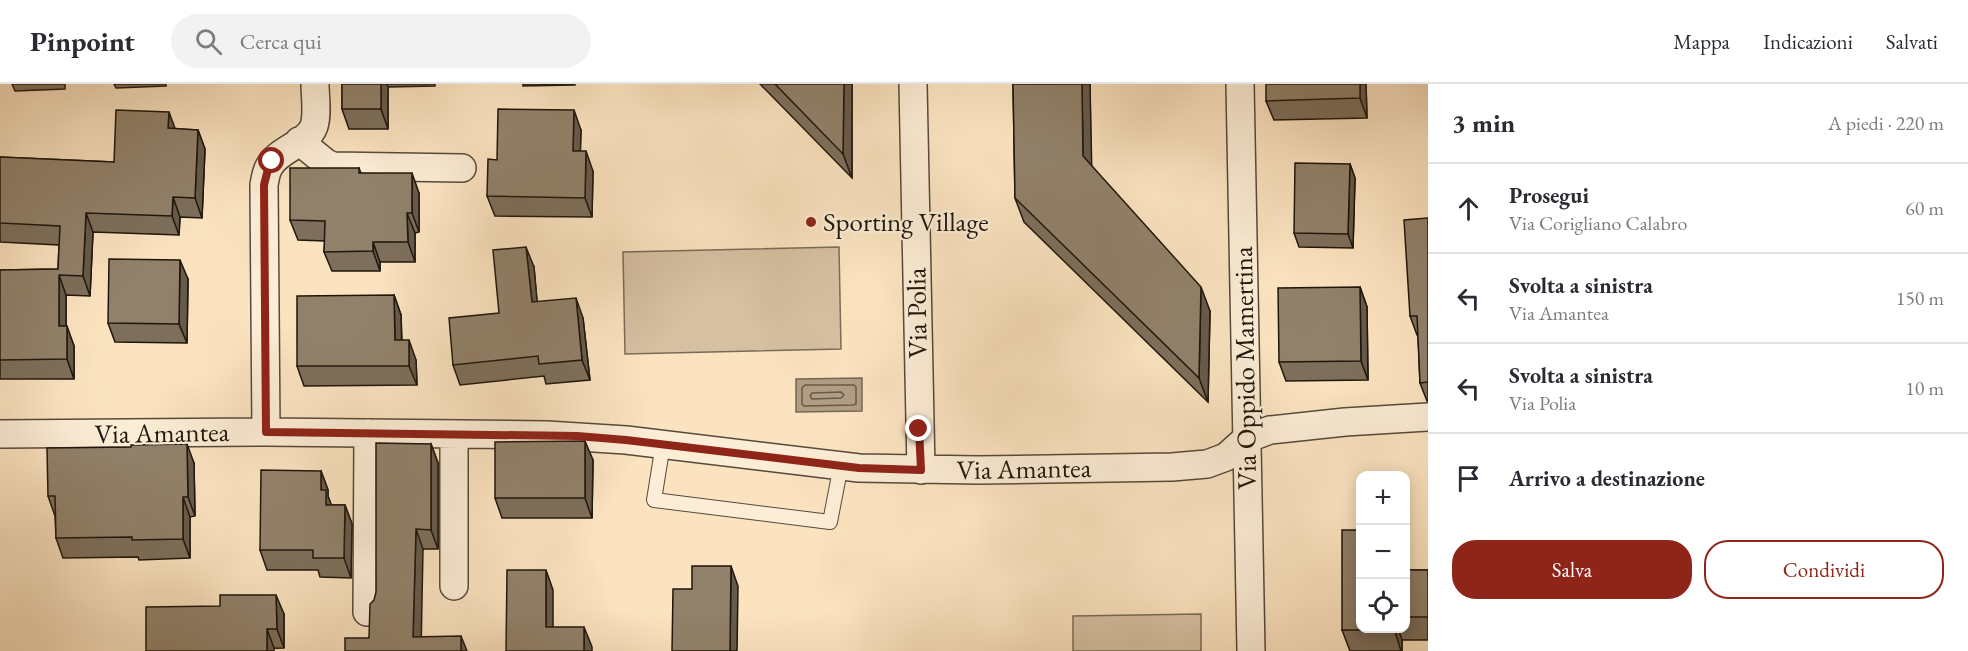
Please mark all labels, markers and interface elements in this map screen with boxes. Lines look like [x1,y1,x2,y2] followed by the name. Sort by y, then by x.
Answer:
[171,14,591,68] search box
[30,23,135,59] text: Pinpoint
[192,25,225,58] icon: search
[240,27,322,56] text: Cerca qui
[1673,28,1730,55] text: Mappa
[1763,28,1853,55] text: Indicazioni
[1886,28,1938,55] text: Salvati
[1452,106,1515,140] text: 3 min
[1828,110,1944,136] text: A piedi · 220 m
[258,147,284,173] route start
[1509,181,1589,210] text: Prosegui
[1452,192,1485,225] icon: ahead
[1905,195,1944,221] text: 60 m
[823,204,989,239] place label: Sporting Village
[1509,210,1687,236] text: Via Corigliano Calabro
[804,215,818,229] marker: Sporting Village
[1225,246,1264,490] street label: Via Oppido Mamertina
[898,267,935,359] street label: Via Polia
[1509,271,1653,300] text: Svolta a sinistra
[1452,282,1485,315] icon: left
[1896,285,1944,311] text: 150 m
[1509,300,1609,326] text: Via Amantea
[1509,361,1653,390] text: Svolta a sinistra
[1452,372,1485,405] icon: left
[1905,375,1944,401] text: 10 m
[1509,390,1576,416] text: Via Polia
[94,414,230,451] street label: Via Amantea
[905,415,931,441] route end
[956,450,1092,487] street label: Via Amantea
[1452,462,1485,495] icon: arrive
[1509,464,1705,493] text: Arrivo a destinazione
[1356,471,1410,633] map controls
[1356,471,1410,525] button: +
[1356,525,1410,579] button: −
[1452,540,1692,599] button: Salva
[1704,540,1944,599] button: Condividi
[1356,579,1410,633] button: locate

